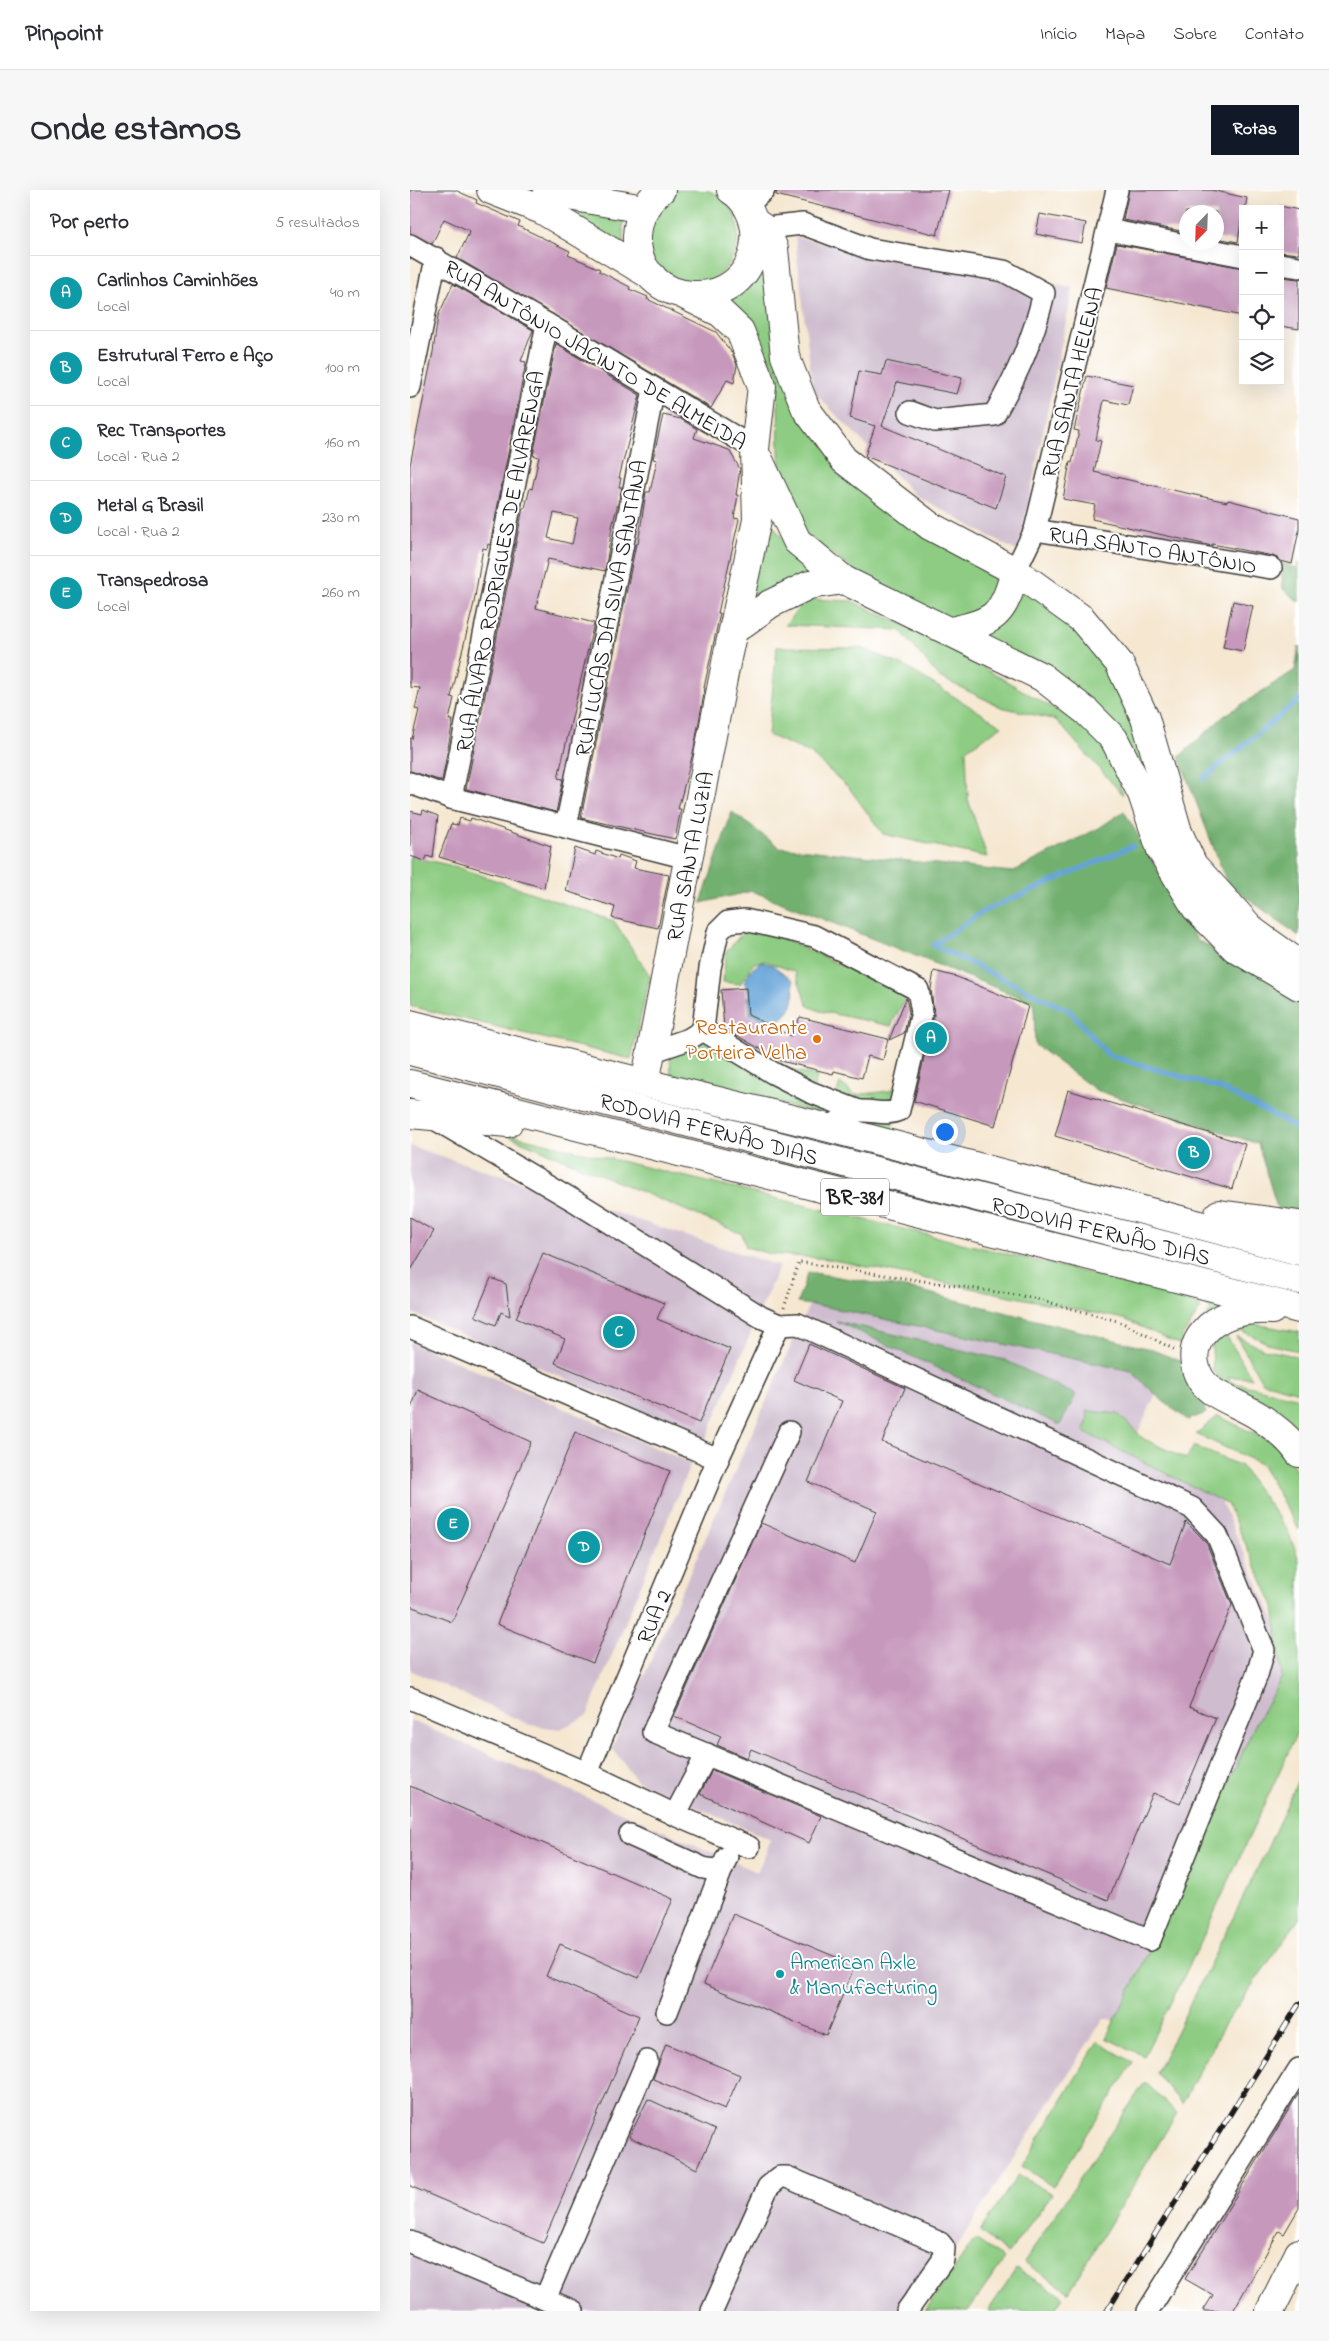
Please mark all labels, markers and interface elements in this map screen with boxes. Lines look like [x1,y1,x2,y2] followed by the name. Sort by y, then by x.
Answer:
[25,17,103,52] text: Pinpoint
[1040,22,1077,48] text: Início
[1105,22,1145,48] text: Mapa
[1173,22,1217,48] text: Sobre
[1245,22,1304,48] text: Contato
[30,105,242,156] text: Onde estamos
[1211,105,1299,155] button: Rotas
[1179,205,1224,250] north arrow
[1239,205,1284,385] map controls
[1239,205,1284,250] button: +
[50,208,129,238] text: Por perto
[275,211,360,235] text: 5 resultados
[1239,250,1284,295] button: −
[437,253,752,460] street label: RUA ANTÔNIO JACINTO DE ALMEIDA
[97,268,258,295] text: Carlinhos Caminhões
[61,281,71,305] text: A
[330,281,360,305] text: 40 m
[1035,284,1113,481] street label: RUA SANTA HELENA
[97,295,130,319] text: Local
[1239,295,1284,340] button: locate
[1239,340,1284,385] button: layers
[97,343,273,370] text: Estrutural Ferro e Aço
[61,356,71,380] text: B
[325,356,360,380] text: 100 m
[449,368,555,755] street label: RUA ÁLVARO RODRIGUES DE ALVARENGA
[97,370,130,394] text: Local
[97,418,226,445] text: Rec Transportes
[62,431,70,455] text: C
[325,431,360,455] text: 160 m
[97,445,180,469] text: Local · Rua 2
[568,458,657,760] street label: RUA LUCAS DA SILVA SANTANA
[97,493,204,520] text: Metal G Brasil
[60,506,72,530] text: D
[322,506,360,530] text: 230 m
[97,520,180,544] text: Local · Rua 2
[1046,520,1259,584] street label: RUA SANTO ANTÔNIO
[97,568,208,595] text: Transpedrosa
[61,581,71,605] text: E
[322,581,360,605] text: 260 m
[97,595,130,619] text: Local
[660,769,724,944] street label: RUA SANTA LUZIA
[686,1013,807,1070] place label: Restaurante Porteira Velha
[915,1019,947,1057] pin: A
[811,1033,823,1045] marker: Restaurante Porteira Velha
[595,1086,821,1175] street label: RODOVIA FERNÃO DIAS
[932,1119,958,1145] your location
[1178,1134,1210,1172] pin: B
[821,1179,889,1216] road number: BR-381
[987,1190,1213,1276] street label: RODOVIA FERNÃO DIAS
[603,1313,635,1351] pin: C
[437,1505,469,1543] pin: E
[568,1528,600,1566] pin: D
[630,1585,681,1649] street label: RUA 2
[790,1948,938,2006] place label: American Axle & Manufacturing
[774,1968,786,1980] marker: American Axle & Manufacturing

